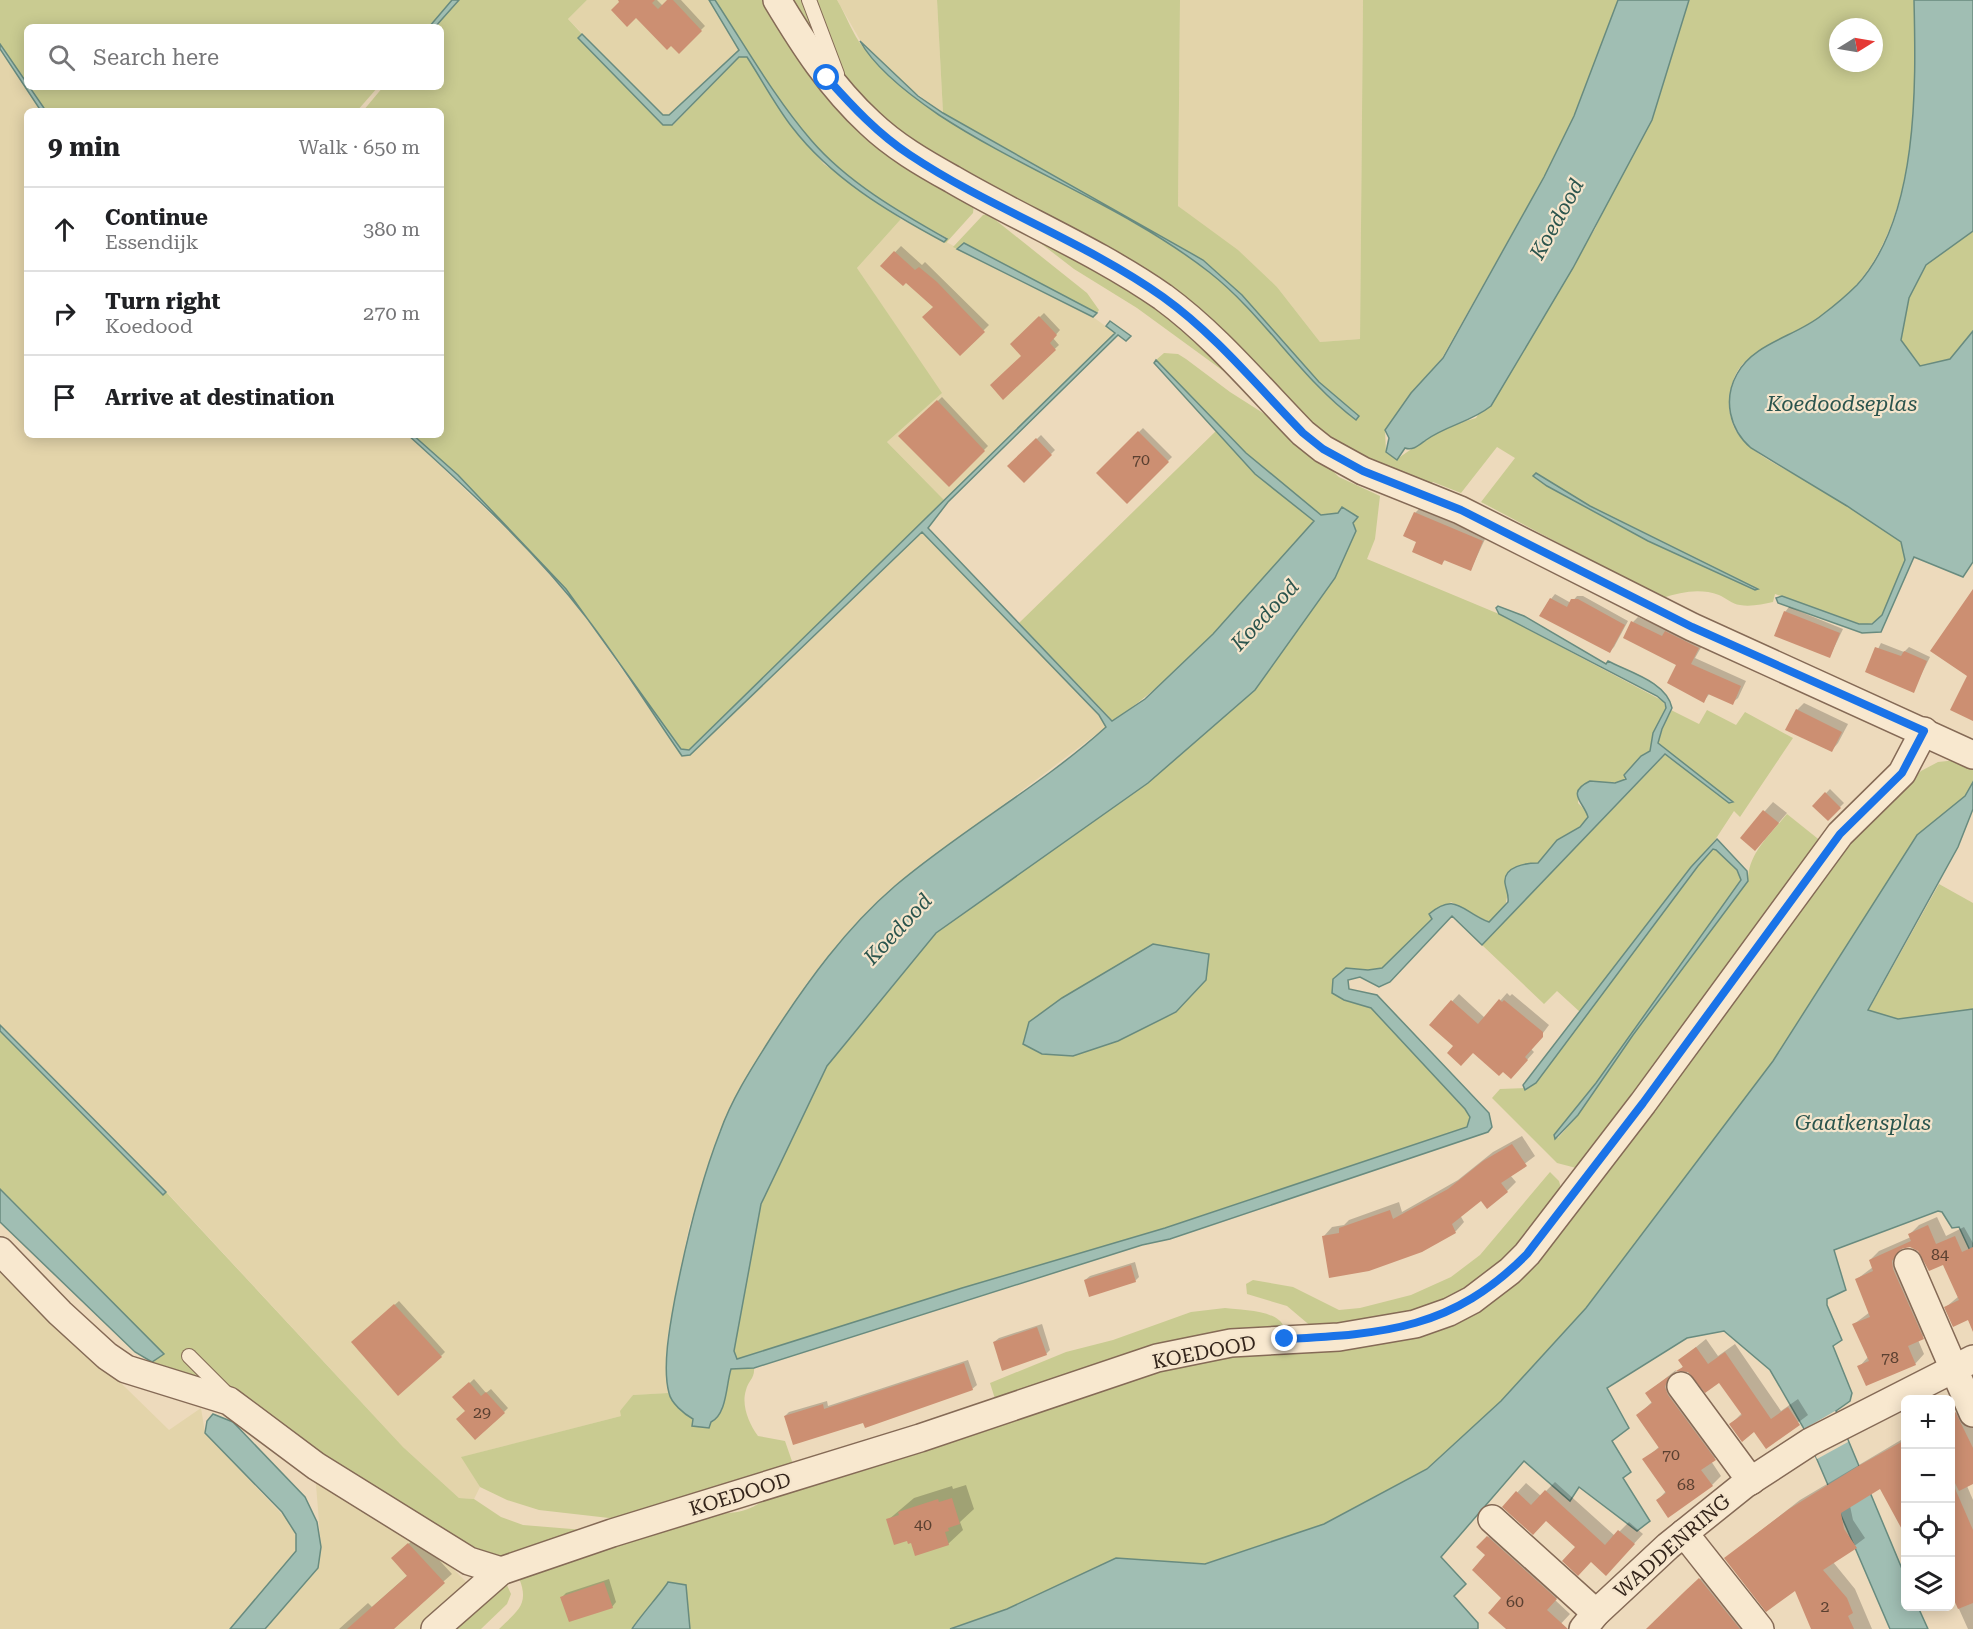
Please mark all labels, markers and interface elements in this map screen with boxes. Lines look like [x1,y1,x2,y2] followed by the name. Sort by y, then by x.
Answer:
[1829,18,1883,72] north arrow
[24,24,444,90] search box
[45,41,78,74] icon: search
[93,45,219,70] text: Search here
[813,64,839,90] route start
[48,132,120,162] text: 9 min
[299,135,420,159] text: Walk · 650 m
[1525,175,1589,264] water label: Koedood
[105,205,208,230] text: Continue
[48,213,81,246] icon: ahead
[363,217,420,241] text: 380 m
[105,230,199,254] text: Essendijk
[105,289,220,314] text: Turn right
[48,297,81,330] icon: right
[363,301,420,325] text: 270 m
[105,314,193,338] text: Koedood
[48,381,81,414] icon: arrive
[105,385,334,410] text: Arrive at destination
[1766,392,1917,416] water label: Koedoodseplas
[1132,450,1150,469] house number: 70
[1226,575,1304,656] water label: Koedood
[859,889,937,970] water label: Koedood
[1795,1111,1931,1135] water label: Gaatkensplas
[1931,1245,1949,1264] house number: 84
[1271,1325,1297,1351] route end
[1150,1330,1258,1374] street label: KOEDOOD
[1881,1348,1899,1367] house number: 78
[1901,1395,1955,1611] map controls
[1901,1395,1955,1449] button: +
[473,1403,491,1422] house number: 29
[1662,1445,1680,1464] house number: 70
[1901,1449,1955,1503] button: −
[686,1467,794,1521] street label: KOEDOOD
[1677,1475,1695,1494] house number: 68
[1609,1489,1735,1603] street label: WADDENRING
[1901,1503,1955,1557] button: locate
[914,1515,932,1534] house number: 40
[1901,1557,1955,1611] button: layers
[1506,1592,1524,1611] house number: 60
[1821,1597,1830,1616] house number: 2

